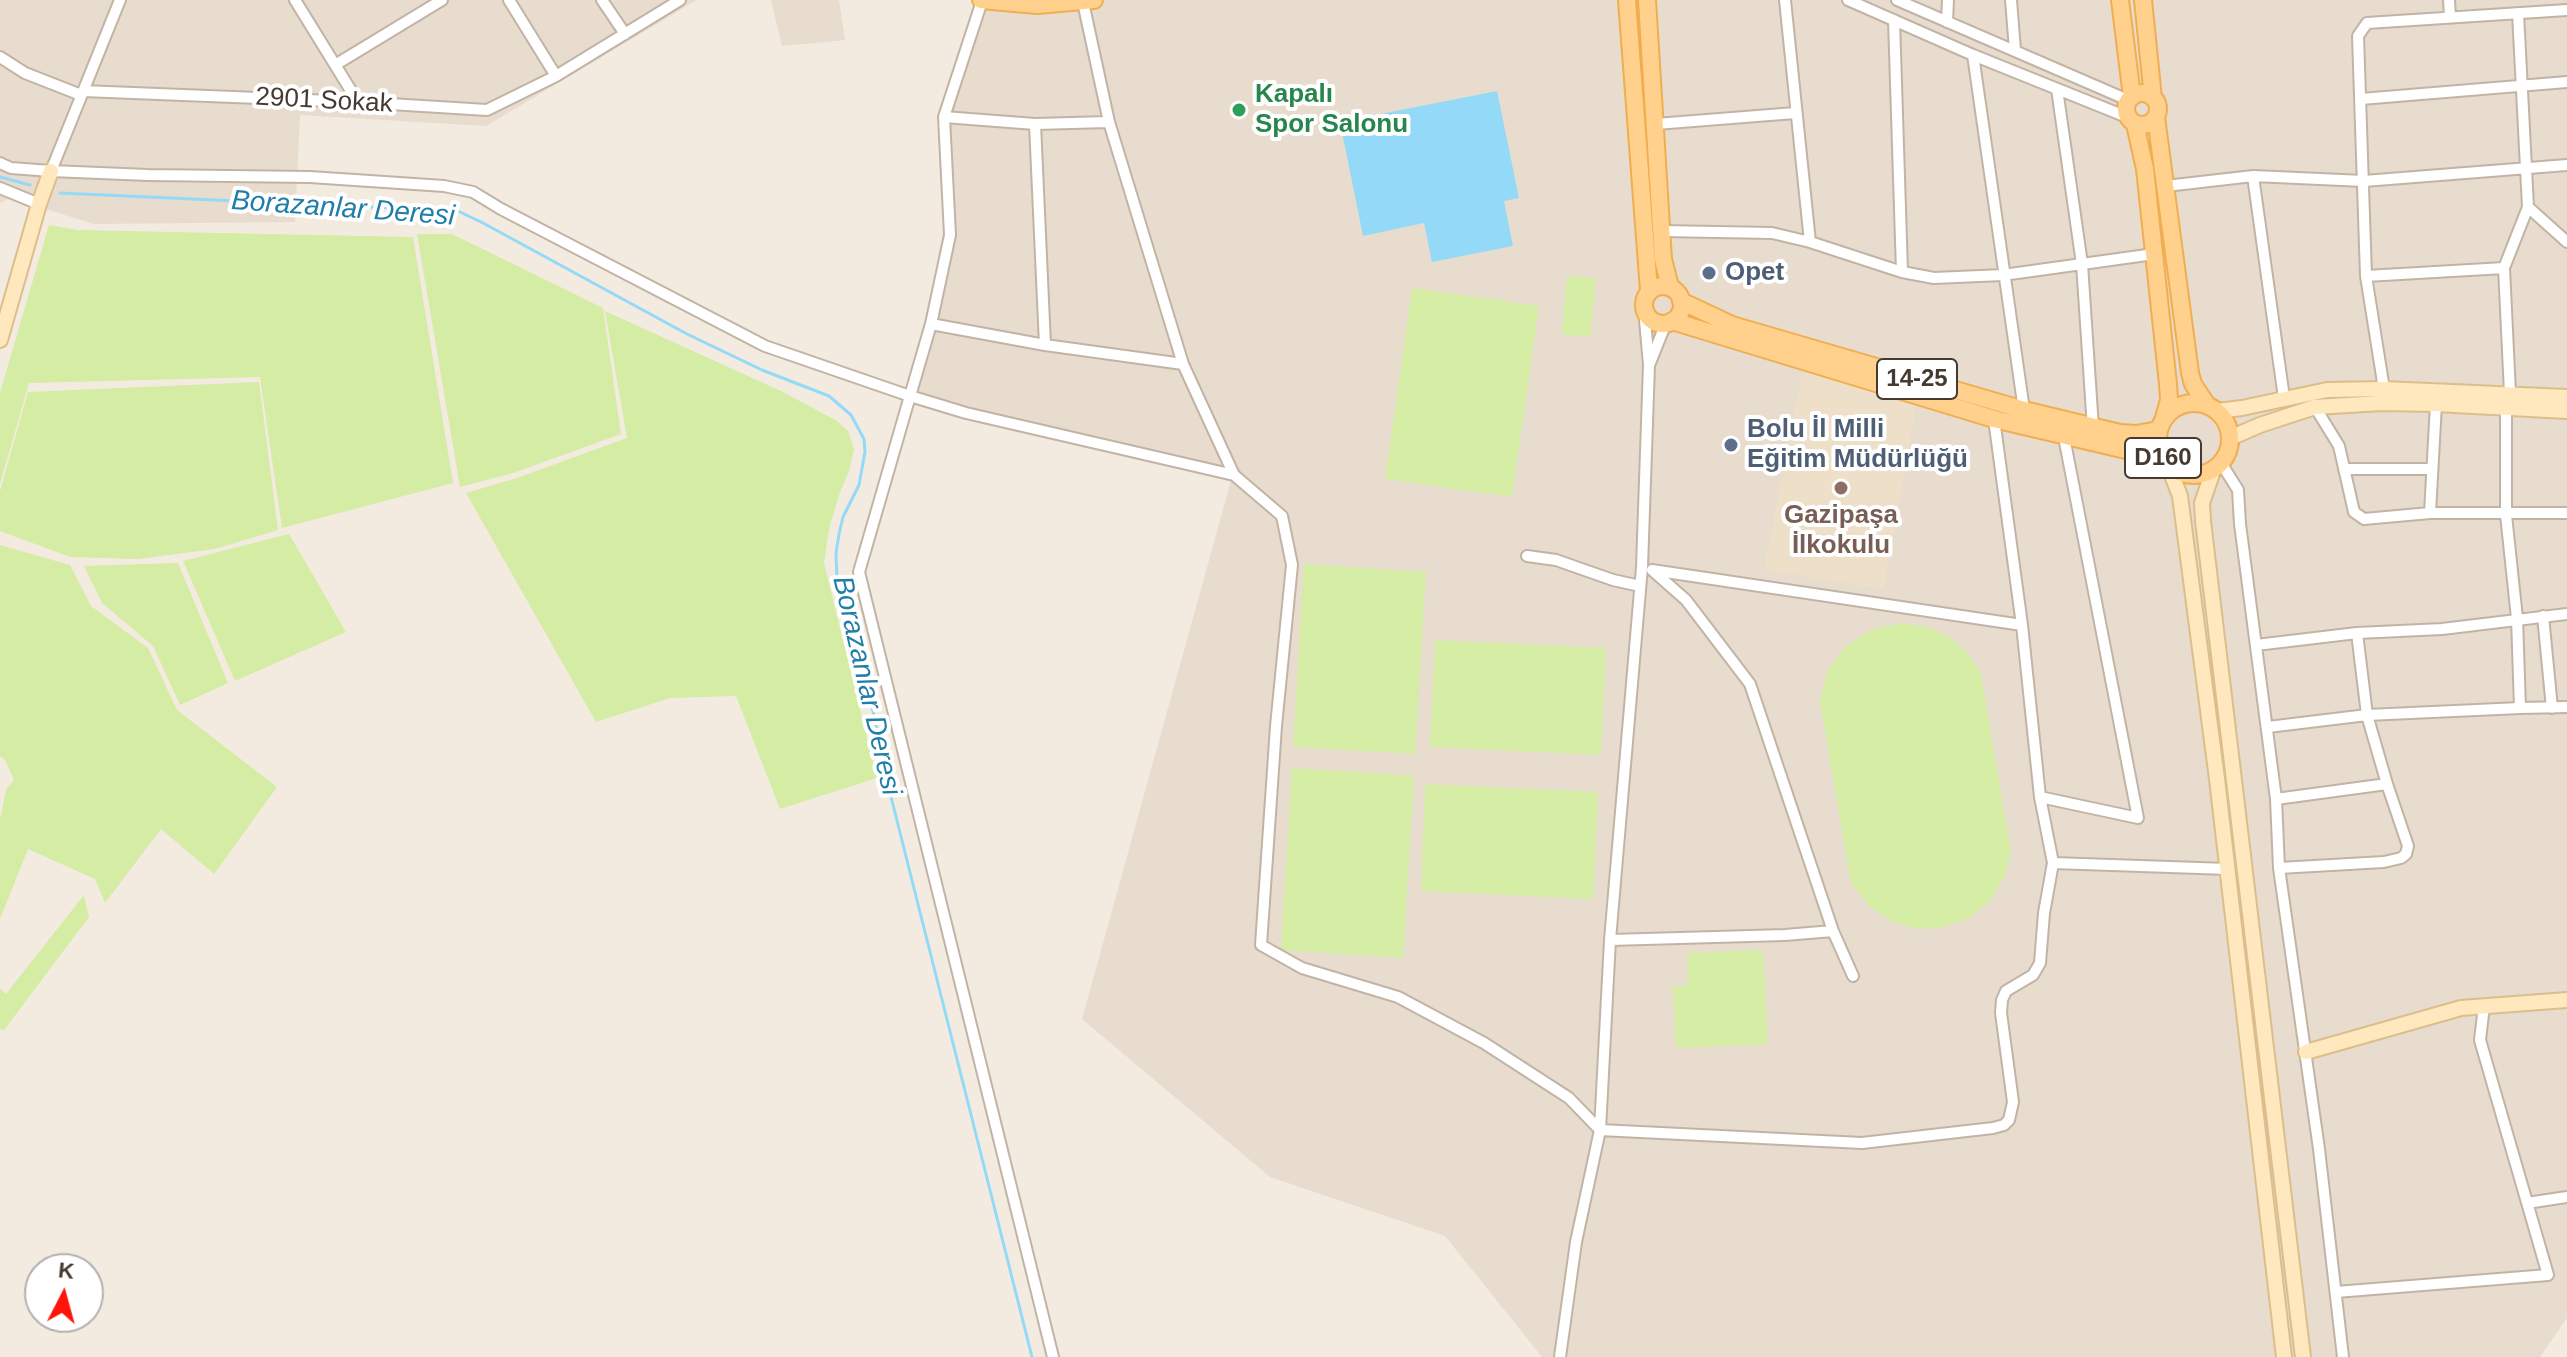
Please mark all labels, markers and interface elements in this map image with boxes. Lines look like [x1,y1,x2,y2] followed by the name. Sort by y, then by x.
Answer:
[1255,79,1408,140] place label: Kapalı Spor Salonu
[255,82,393,120] street label: 2901 Sokak
[1230,101,1248,119] marker: Kapalı Spor Salonu
[230,184,456,234] water label: Borazanlar Deresi
[1725,257,1784,289] place label: Opet
[1700,264,1718,282] marker: Opet
[1877,359,1957,399] road number: 14-25
[1747,414,1968,476] place label: Bolu İl Milli Eğitim Müdürlüğü
[1722,436,1740,454] marker: Bolu İl Milli Eğitim Müdürlüğü
[2125,438,2201,478] road number: D160
[1832,479,1850,497] marker: Gazipaşa İlkokulu
[1784,500,1898,562] place label: Gazipaşa İlkokulu
[824,573,908,799] water label: Borazanlar Deresi
[24,1253,104,1333] north arrow
[57,1257,76,1284] text: K

